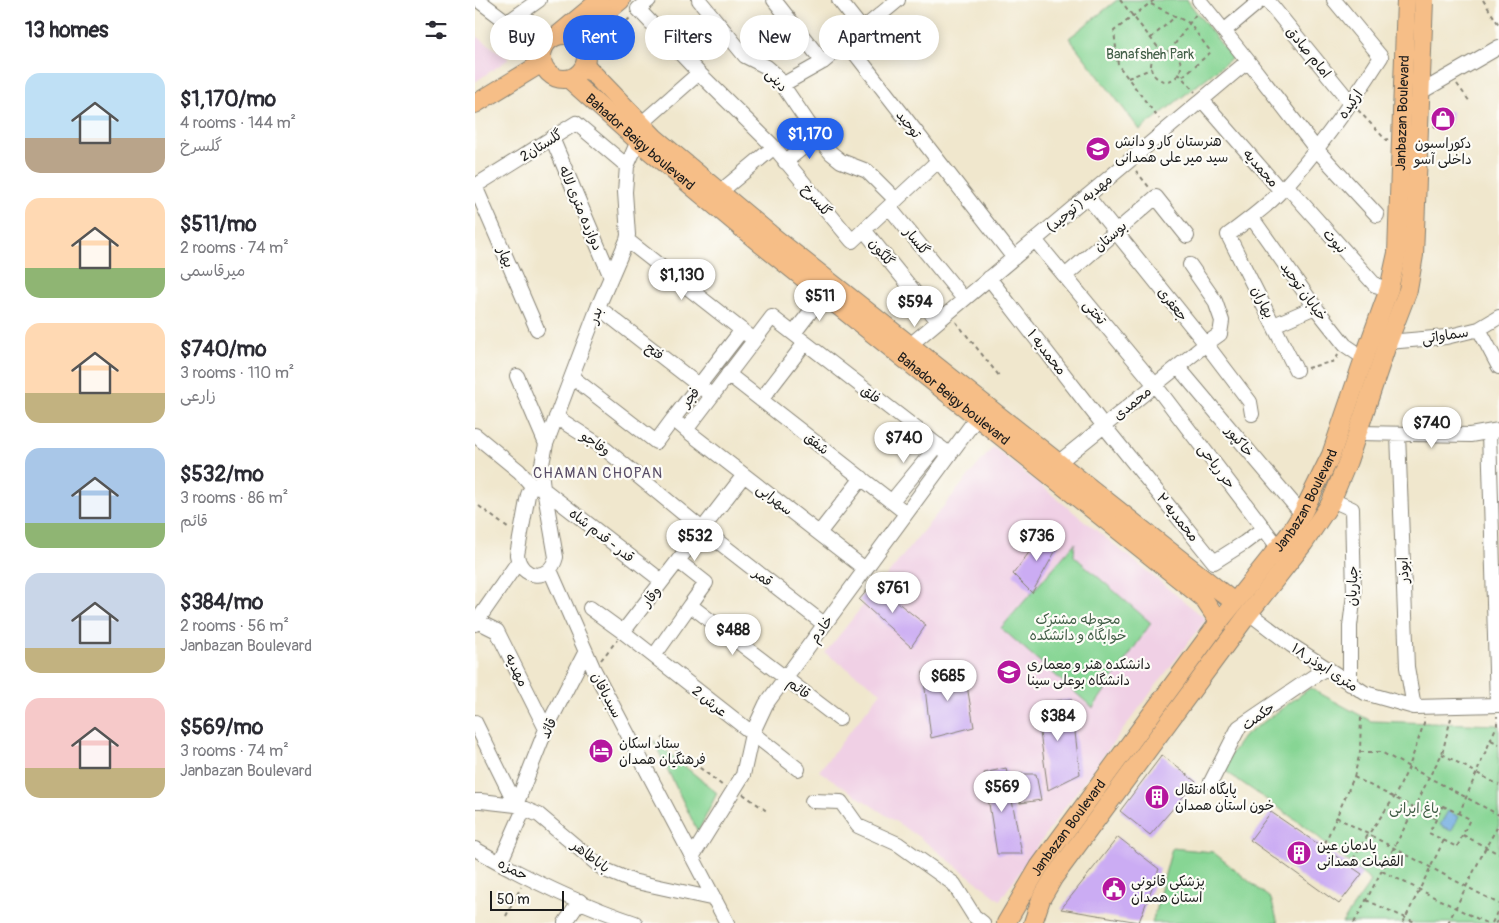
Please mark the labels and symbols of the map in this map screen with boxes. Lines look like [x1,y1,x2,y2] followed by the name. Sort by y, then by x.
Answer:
[1281,23,1335,83] street label: امام صادق
[1106,46,1194,63] park label: Banafsheh Park
[1392,55,1413,171] street label: Janbazan Boulevard
[762,65,791,95] street label: دینی
[1334,87,1366,122] street label: ارکیده
[582,90,698,194] street label: Bahador Beigy boulevard
[1430,106,1456,132] shop icon: دکوراسیون داخلی آسو
[892,107,925,142] street label: توحید
[769,118,851,160] pin: $1,170
[517,126,566,165] street label: گلستان2
[1115,133,1228,166] place label: هنرستان کار و دانش سید میر علی همدانی
[1413,135,1472,168] place label: دکوراسیون داخلی آسو
[1085,136,1111,162] school or university icon: هنرستان کار و دانش سید میر علی همدانی
[1239,146,1282,191] street label: محمدیه
[555,163,606,253] street label: دوازده متری لاله
[1043,171,1116,236] street label: مهدیه ( توحید)
[797,181,835,221] street label: گلسرخ
[1090,217,1130,255] street label: بوستان
[900,223,933,259] street label: گلسار
[1319,226,1350,257] street label: نبوت
[865,235,898,270] street label: گلگون
[493,243,518,270] street label: بهار
[641,258,723,301] pin: $1,130
[1277,259,1331,324] street label: خیابان توحید
[790,280,850,322] pin: $511
[1247,283,1278,321] street label: بهاران
[1154,284,1191,325] street label: جعفری
[885,286,945,328] pin: $594
[1079,296,1110,329] street label: تختی
[584,304,606,327] street label: بدر
[1420,323,1470,348] street label: سماواتی
[1024,326,1070,379] street label: محمدیه ۱
[641,339,667,365] street label: فتح
[894,349,1013,449] street label: Bahador Beigy boulevard
[858,382,884,407] street label: فلق
[1110,383,1155,424] street label: محمدی
[677,384,704,412] street label: فجر
[1402,406,1462,449] pin: $740
[874,422,934,464] pin: $740
[1220,422,1257,461] street label: خاکپور
[577,427,614,460] street label: وفاجو
[801,428,832,458] street label: شفق
[1194,440,1239,492] street label: حر ریاحی
[1270,447,1341,556] street label: Janbazan Boulevard
[533,464,663,483] district label: CHAMAN CHOPAN
[753,480,796,519] street label: سهرابی
[1153,490,1202,545] street label: محمدیه ۲
[564,505,638,568] street label: قدر - قدم شاه
[665,520,725,562] pin: $532
[1007,520,1067,562] pin: $736
[1395,557,1412,584] street label: ابوذر
[749,564,776,590] street label: قمر
[1343,565,1362,607] street label: جباریان
[863,572,923,614] pin: $761
[637,583,665,611] street label: وقار
[1029,611,1127,644] park label: محوطه مشترک خوابگاه و دانشکده
[806,612,839,648] street label: خادم
[703,614,763,656] pin: $488
[1288,640,1361,695] street label: ۱۸ متری ابوذر
[501,651,532,690] street label: مهدیه
[1027,656,1151,689] place label: دانشکده هنر و معماری دانشگاه بوعلی سینا
[996,659,1022,685] school or university icon: دانشکده هنر و معماری دانشگاه بوعلی سینا
[918,660,978,702] pin: $685
[587,669,626,721] street label: سبدبافان
[783,674,814,704] street label: قائم
[689,682,731,721] street label: عرش 2
[1238,699,1278,734] street label: حکمت
[1028,700,1088,742] pin: $384
[536,715,561,741] street label: قائد
[619,735,706,768] place label: ستاد اسکان فرهنگیان همدان
[588,738,614,764] hotel icon: ستاد اسکان فرهنگیان همدان
[972,770,1032,813] pin: $569
[1028,776,1110,879] street label: Janbazan Boulevard
[1175,781,1274,814] place label: پایگاه انتقال خون استان همدان
[1144,784,1170,810] building icon: پایگاه انتقال خون استان همدان
[1389,800,1439,818] park label: باغ ایرانی
[567,836,613,876] street label: باباطاهر
[1317,837,1404,870] place label: یادمان عین القضات همدانی
[1286,840,1312,866] building icon: یادمان عین القضات همدانی
[495,855,531,884] street label: حمزه
[1131,873,1205,906] place label: پزشکی قانونی استان همدان
[1101,876,1127,902] public building icon: پزشکی قانونی استان همدان
[490,888,564,911] scale bar

